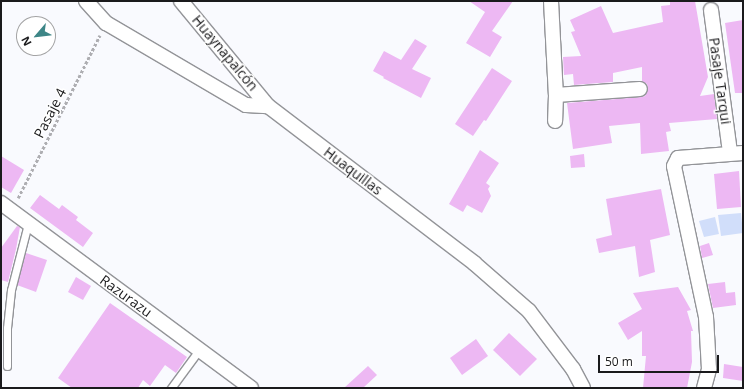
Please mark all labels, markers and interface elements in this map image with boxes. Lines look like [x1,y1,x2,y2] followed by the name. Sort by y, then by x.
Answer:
[188,12,262,94] street label: Huaynapalcón
[16,16,56,56] north arrow
[17,34,35,49] text: N
[706,36,734,126] street label: Pasaje Tarqui
[30,85,70,141] street label: Pasaje 4
[320,144,386,198] street label: Huaquillas
[97,272,155,320] street label: Razurazu
[600,347,721,373] scale bar
[605,353,633,370] text: 50 m

